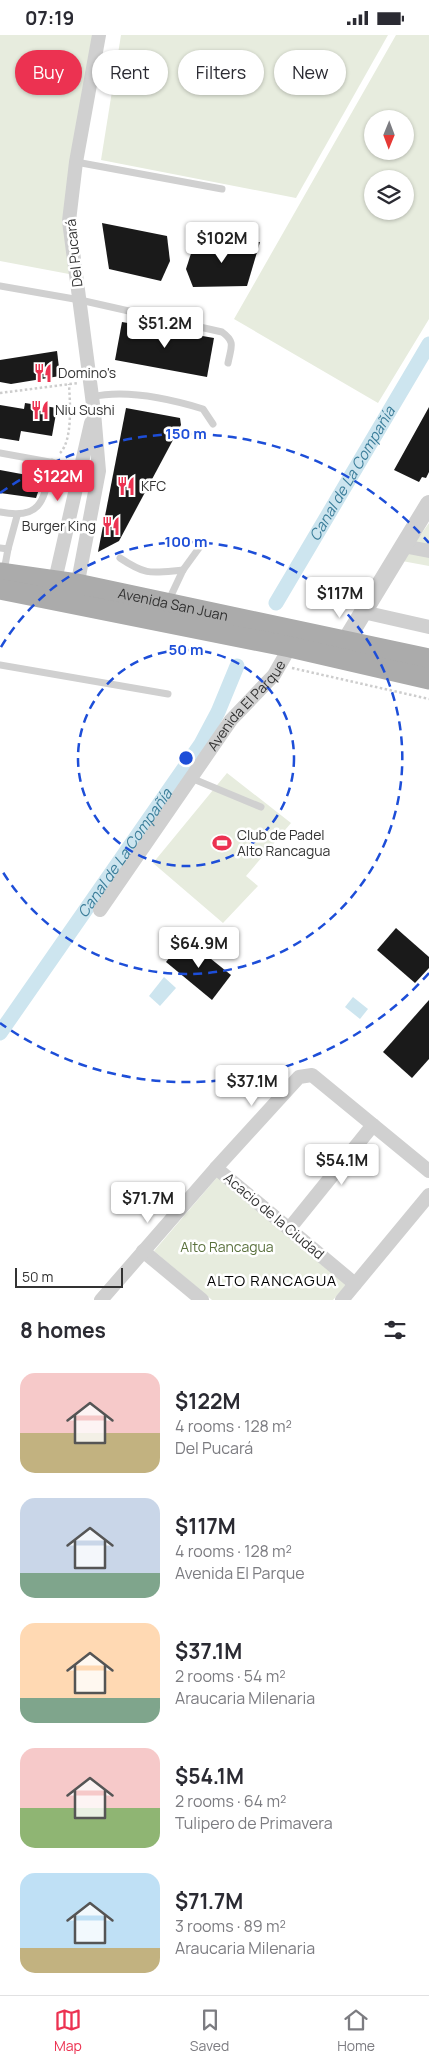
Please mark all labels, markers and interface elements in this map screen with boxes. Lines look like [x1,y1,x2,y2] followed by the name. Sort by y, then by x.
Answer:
[25,5,74,31] text: 07:19
[15,50,82,95] chip: Buy
[92,50,168,95] chip: Rent
[178,50,264,95] chip: Filters
[274,50,346,95] chip: New
[364,110,414,160] north arrow
[364,110,414,220] map controls
[364,170,414,220] button: layers
[60,218,87,288] street label: Del Pucará
[187,221,257,264] pin: $102M
[197,227,247,249] text: $102M
[124,307,206,349] pin: $51.2M
[138,312,192,334] text: $51.2M
[32,362,54,384] restaurant icon: Domino's
[58,363,116,382] place label: Domino's
[29,399,51,421] restaurant icon: Niu Sushi
[55,400,115,419] place label: Niu Sushi
[304,402,400,545] water label: Canal de La Compañía
[165,423,207,444] text: 150 m
[23,459,93,502] pin: $122M
[33,465,83,487] text: $122M
[115,475,137,497] restaurant icon: KFC
[141,476,166,495] place label: KFC
[100,515,122,537] restaurant icon: Burger King
[22,516,96,535] place label: Burger King
[165,531,207,552] text: 100 m
[305,577,375,619] pin: $117M
[317,582,363,604] text: $117M
[116,583,230,625] street label: Avenida San Juan
[168,639,204,660] text: 50 m
[203,656,290,754] street label: Avenida El Parque
[177,749,195,767] centre of rings
[72,784,177,922] water label: Canal de La Compañía
[237,825,330,860] place label: Club de Padel Alto Rancagua
[211,832,233,854] sports icon: Club de Padel Alto Rancagua
[158,927,240,969] pin: $64.9M
[170,932,228,954] text: $64.9M
[211,1065,293,1107] pin: $37.1M
[226,1070,278,1092] text: $37.1M
[301,1143,383,1186] pin: $54.1M
[316,1149,368,1171] text: $54.1M
[220,1168,328,1263] street label: Acacio de la Ciudad
[107,1181,189,1224] pin: $71.7M
[122,1187,174,1209] text: $71.7M
[180,1237,274,1256] park label: Alto Rancagua
[15,1265,122,1288] scale bar
[22,1267,53,1286] text: 50 m
[207,1270,337,1291] district label: ALTO RANCAGUA
[20,1316,106,1344] text: 8 homes
[381,1316,409,1344] icon: filters
[175,1387,240,1415] text: $122M
[60,1393,120,1453] icon: home
[175,1415,292,1437] text: 4 rooms · 128 m²
[175,1437,253,1459] text: Del Pucará
[175,1512,236,1540] text: $117M
[60,1518,120,1578] icon: home
[175,1540,292,1562] text: 4 rooms · 128 m²
[175,1562,305,1584] text: Avenida El Parque
[175,1637,242,1665] text: $37.1M
[60,1643,120,1703] icon: home
[175,1665,286,1687] text: 2 rooms · 54 m²
[175,1687,315,1709] text: Araucaria Milenaria
[175,1762,244,1790] text: $54.1M
[60,1768,120,1828] icon: home
[175,1790,286,1812] text: 2 rooms · 64 m²
[175,1812,333,1834] text: Tulipero de Primavera
[175,1887,243,1915] text: $71.7M
[60,1893,120,1953] icon: home
[175,1915,286,1937] text: 3 rooms · 89 m²
[175,1937,315,1959] text: Araucaria Milenaria
[54,2006,82,2055] tab: Map
[190,2006,229,2055] tab: Saved
[337,2006,375,2055] tab: Home

